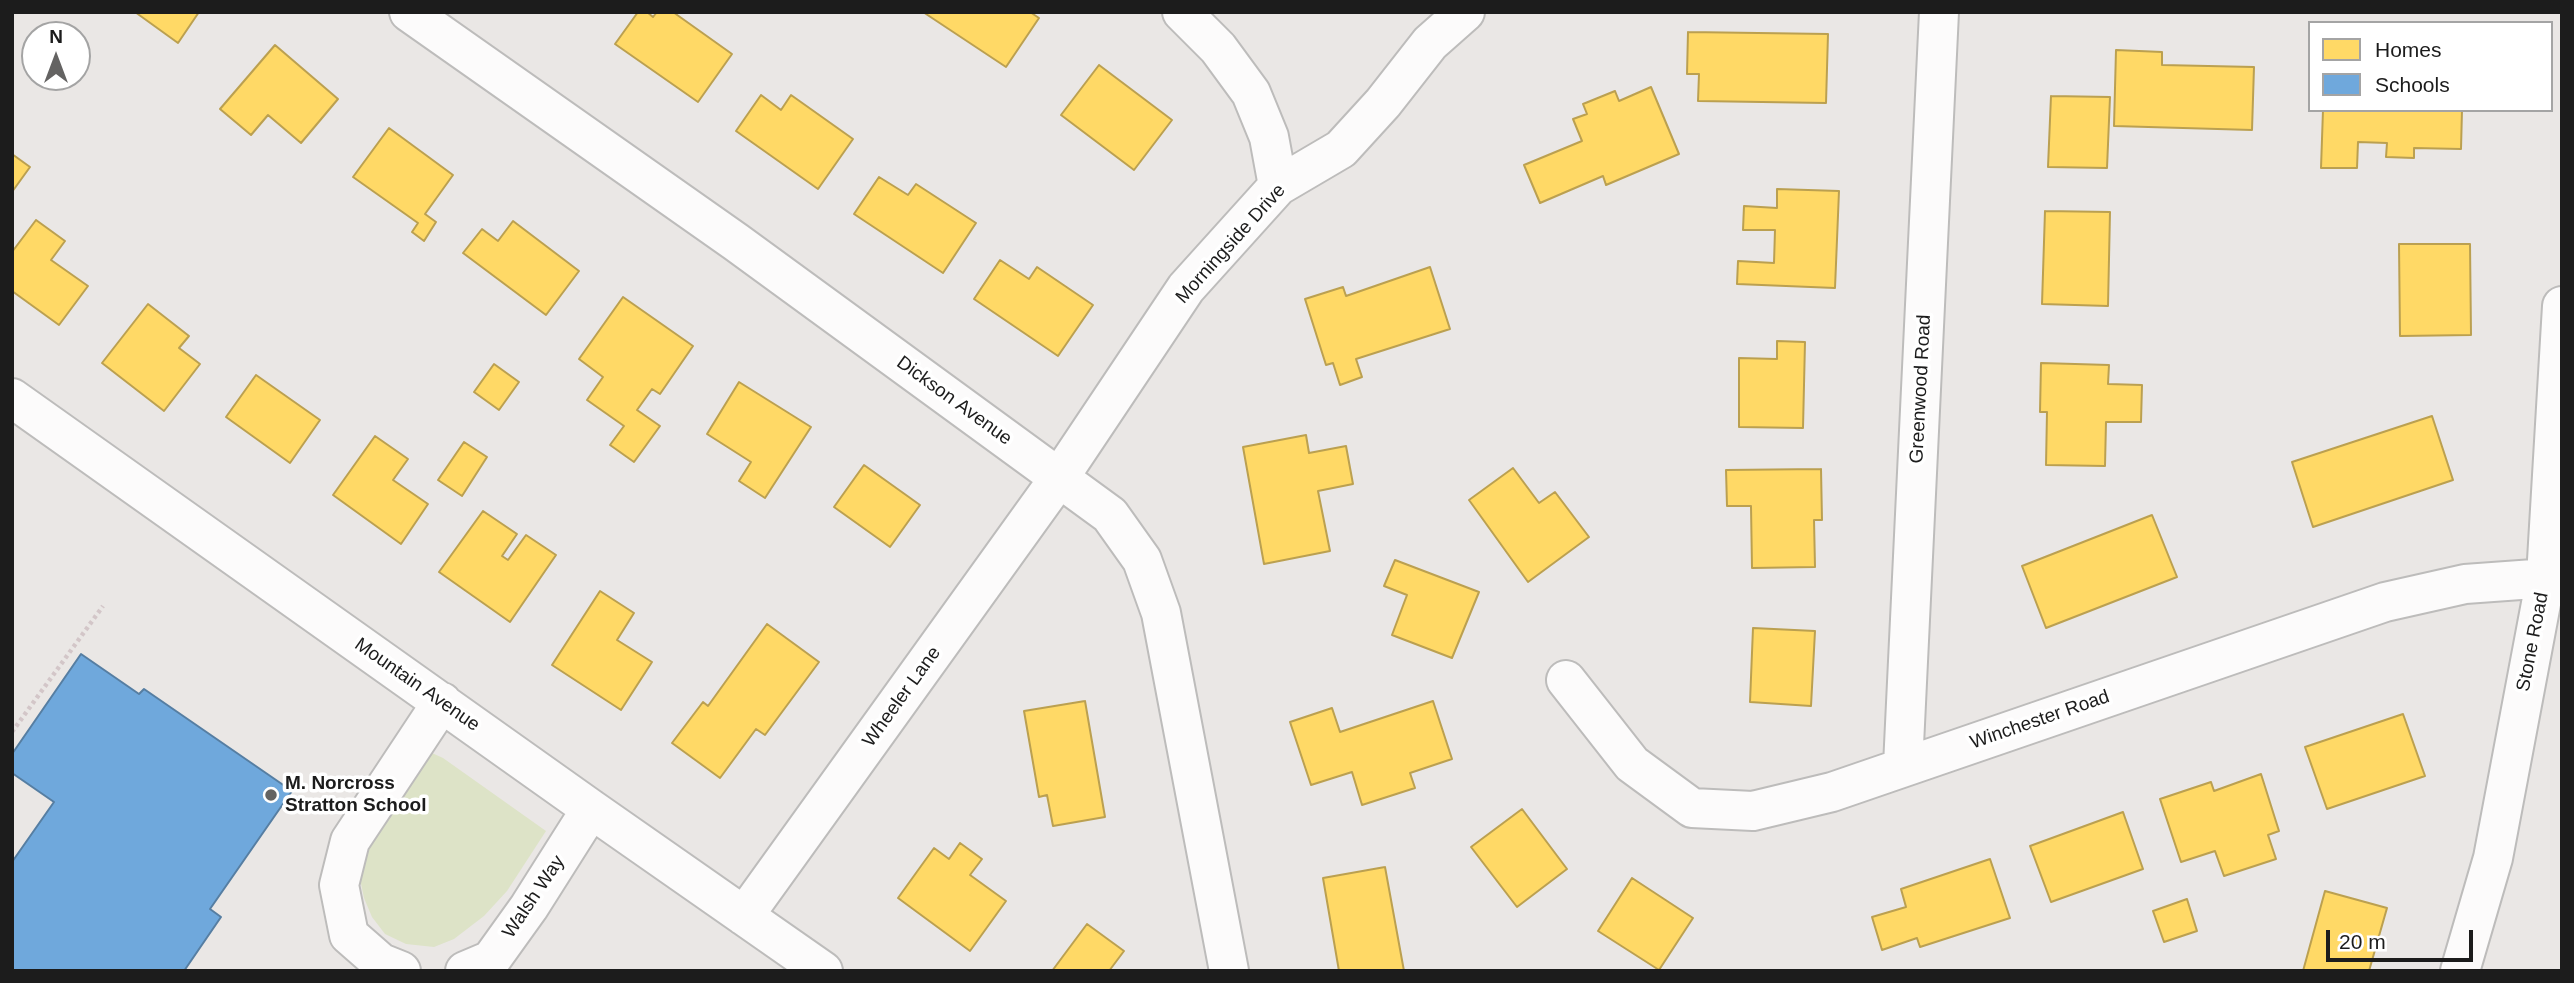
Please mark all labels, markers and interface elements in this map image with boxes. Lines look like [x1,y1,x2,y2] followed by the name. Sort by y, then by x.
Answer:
[21,21,91,91] north arrow
[2308,21,2553,112] legend
[49,26,63,47] text: N
[2375,38,2442,61] text: Homes
[2375,73,2450,96] text: Schools
[1171,179,1291,309] street label: Morningside Drive
[1906,314,1936,464] street label: Greenwood Road
[892,352,1016,450] street label: Dickson Avenue
[2512,591,2554,693] street label: Stone Road
[350,633,484,737] street label: Mountain Avenue
[858,642,946,752] street label: Wheeler Lane
[1967,685,2113,755] street label: Winchester Road
[285,773,426,817] place label: M. Norcross Stratton School
[263,787,279,803] marker: M. Norcross Stratton School
[498,851,570,943] street label: Walsh Way
[2329,916,2476,960] scale bar
[2339,930,2386,953] text: 20 m

